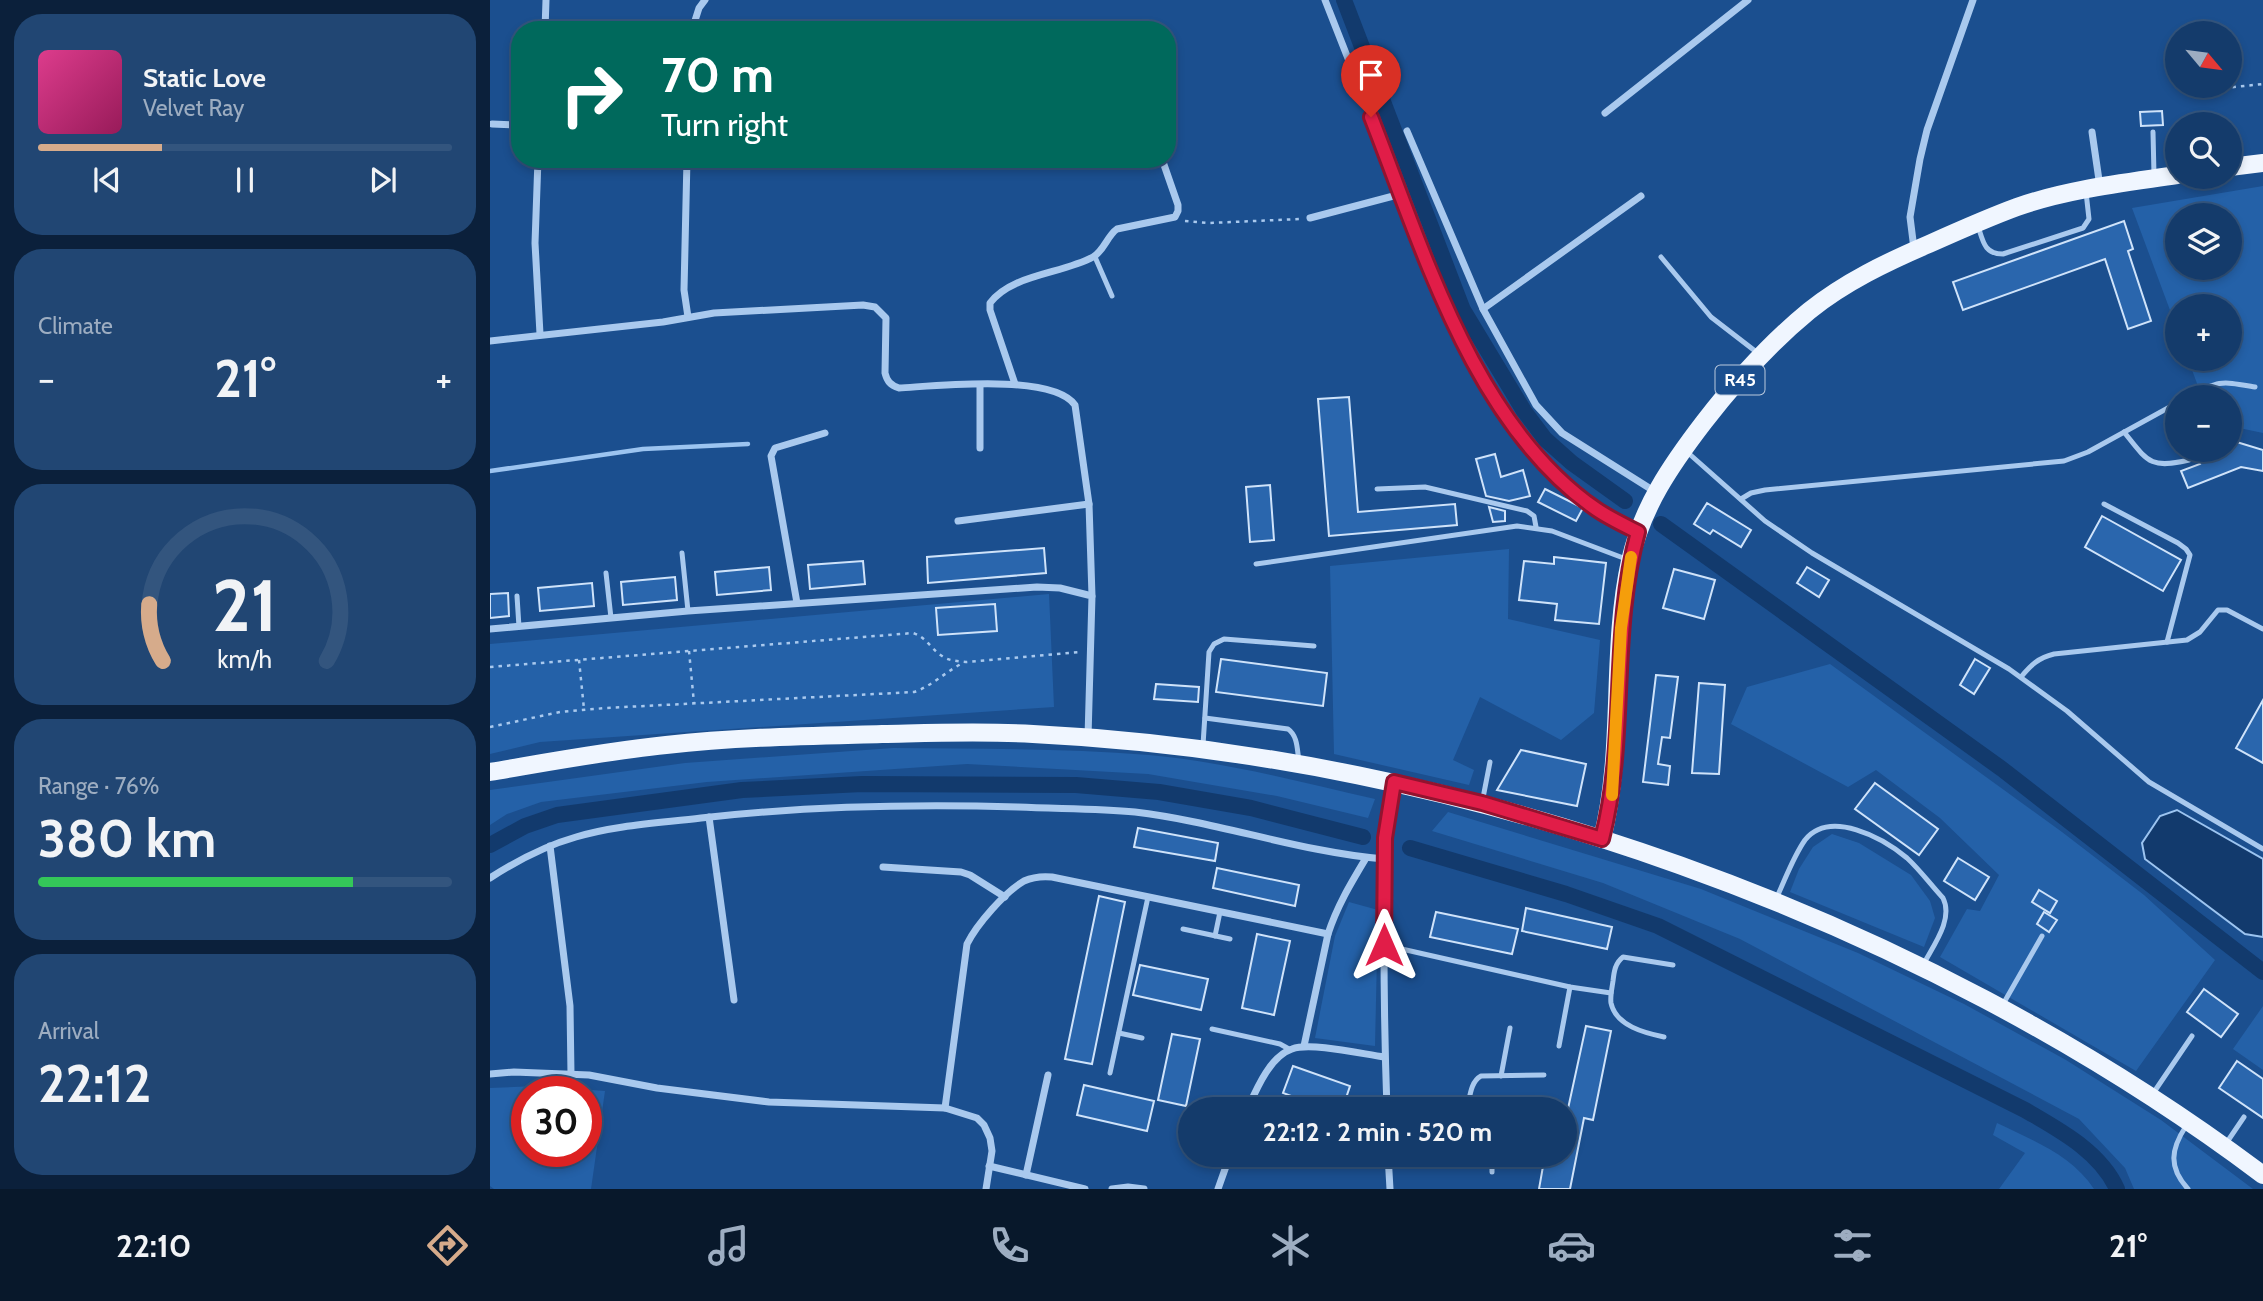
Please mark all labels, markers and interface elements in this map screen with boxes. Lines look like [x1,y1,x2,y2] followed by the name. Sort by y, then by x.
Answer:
[2165,21,2242,98] north arrow
[2165,21,2242,462] map controls
[661,45,774,104] text: 70 m
[1341,45,1401,117] pin
[546,49,637,140] icon: right
[1352,56,1390,94] icon: arrive
[143,62,266,94] text: Static Love
[143,94,244,122] text: Velvet Ray
[661,105,788,144] text: Turn right
[2165,112,2242,189] button: search
[88,161,126,199] icon: previous
[226,161,264,199] icon: pause
[364,161,402,199] icon: next
[2165,203,2242,280] button: layers
[2165,294,2242,371] button: +
[38,312,113,340] text: Climate
[214,347,276,410] text: 21°
[38,355,55,402] text: −
[435,355,452,402] text: +
[1716,366,1764,394] road number: R45
[2165,385,2242,462] button: −
[212,561,278,649] text: 21
[218,643,272,673] text: km/h
[38,772,159,800] text: Range · 76%
[38,807,216,870] text: 380 km
[1347,908,1421,982] position arrow
[38,1017,99,1045] text: Arrival
[38,1052,151,1115] text: 22:12
[511,1076,602,1167] speed limit sign: 30
[1263,1116,1492,1148] text: 22:12 · 2 min · 520 m
[423,1221,472,1270] icon: directions
[704,1221,753,1270] icon: music
[985,1221,1034,1270] icon: phone
[1266,1221,1315,1270] icon: climate
[1547,1221,1596,1270] icon: car
[1828,1221,1877,1270] icon: filters
[116,1226,191,1265] text: 22:10
[2109,1226,2147,1265] text: 21°

